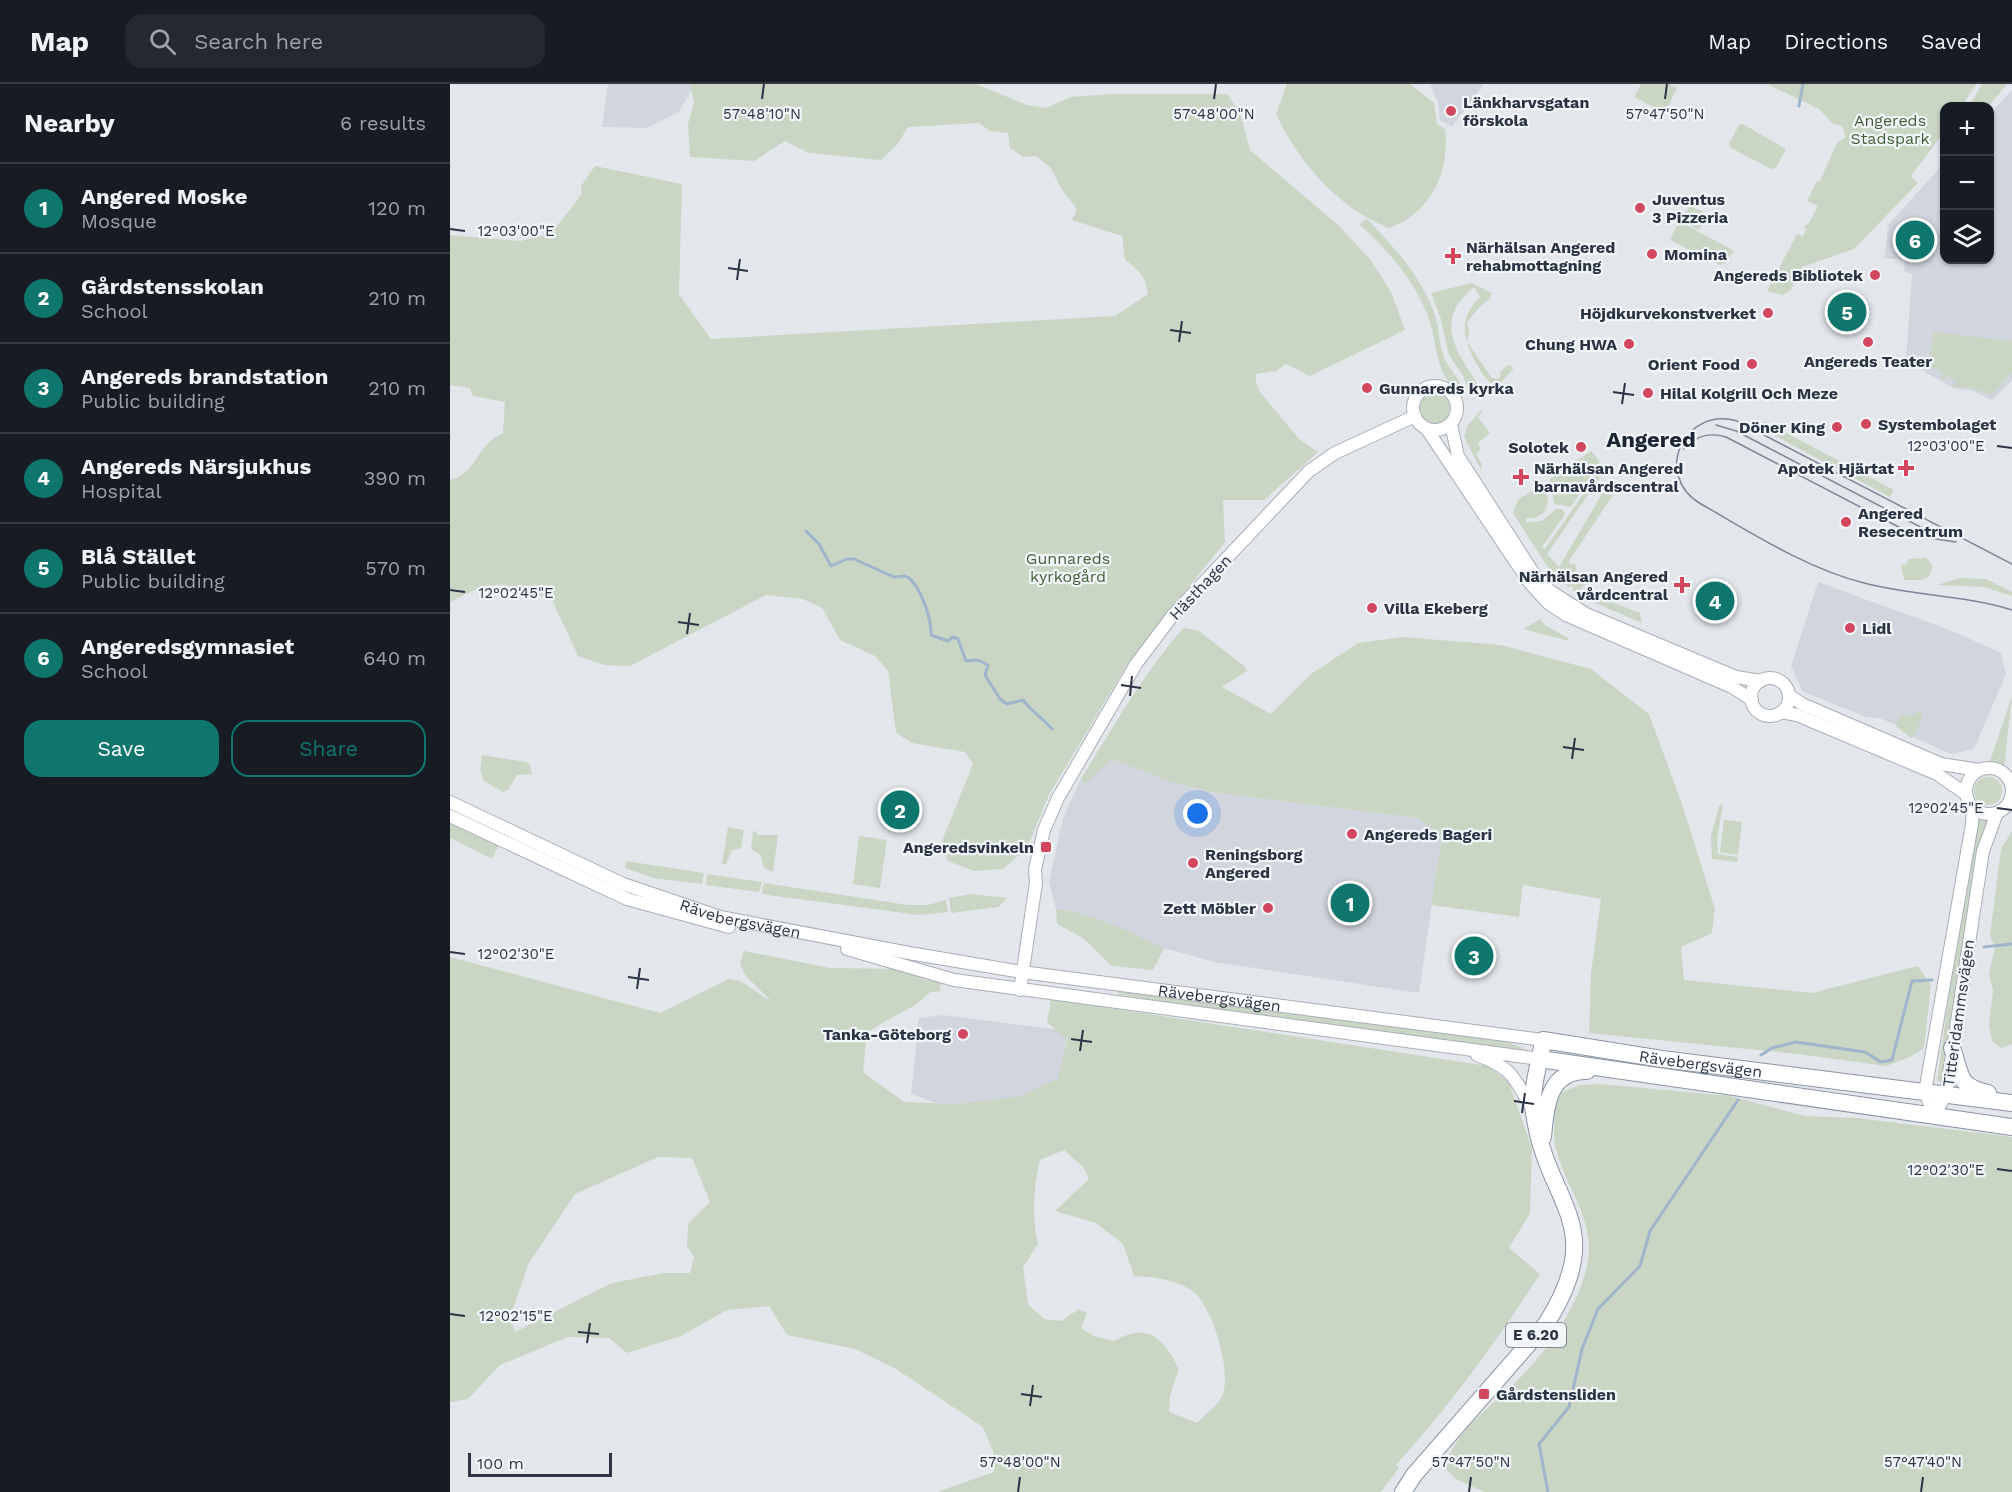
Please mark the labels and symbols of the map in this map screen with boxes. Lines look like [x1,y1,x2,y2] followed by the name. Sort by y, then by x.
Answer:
[1463,93,1589,130] place label: Länkharvsgatan förskola
[1444,104,1458,118] marker: Länkharvsgatan förskola
[723,105,801,123] text: 57°48'10"N
[1173,105,1255,123] text: 57°48'00"N
[1625,105,1705,123] text: 57°47'50"N
[1850,111,1930,148] park label: Angereds Stadspark
[1652,190,1729,227] place label: Juventus 3 Pizzeria
[1633,201,1647,215] marker: Juventus 3 Pizzeria
[1896,218,1934,262] pin: 6
[477,222,555,240] text: 12°03'00"E
[1466,238,1615,275] place label: Närhälsan Angered rehabmottagning
[1664,245,1728,264] place label: Momina
[1444,247,1462,265] marker: Närhälsan Angered rehabmottagning
[1645,247,1659,261] marker: Momina
[1714,266,1863,285] place label: Angereds Bibliotek
[1868,268,1882,282] marker: Angereds Bibliotek
[1828,290,1866,334] pin: 5
[1580,304,1756,323] place label: Höjdkurvekonstverket
[1761,306,1775,320] marker: Höjdkurvekonstverket
[1525,335,1617,354] place label: Chung HWA
[1861,335,1875,349] marker: Angereds Teater
[1622,337,1636,351] marker: Chung HWA
[1804,352,1932,371] place label: Angereds Teater
[1648,355,1740,374] place label: Orient Food
[1745,357,1759,371] marker: Orient Food
[1379,379,1514,398] place label: Gunnareds kyrka
[1360,381,1374,395] marker: Gunnareds kyrka
[1660,384,1838,403] place label: Hilal Kolgrill Och Meze
[1641,386,1655,400] marker: Hilal Kolgrill Och Meze
[1878,415,1996,434] place label: Systembolaget
[1859,417,1873,431] marker: Systembolaget
[1739,418,1825,437] place label: Döner King
[1830,420,1844,434] marker: Döner King
[1606,427,1696,452] district label: Angered
[1907,437,1985,455] text: 12°03'00"E
[1508,438,1569,457] place label: Solotek
[1574,440,1588,454] marker: Solotek
[1534,459,1683,496] place label: Närhälsan Angered barnavårdscentral
[1778,459,1894,478] place label: Apotek Hjärtat
[1899,461,1913,475] marker: Apotek Hjärtat
[1512,468,1530,486] marker: Närhälsan Angered barnavårdscentral
[1858,504,1963,541] place label: Angered Resecentrum
[1839,515,1853,529] marker: Angered Resecentrum
[1026,549,1110,586] park label: Gunnareds kyrkogård
[1165,551,1235,624] street label: Hästhagen
[1519,567,1669,604] place label: Närhälsan Angered vårdcentral
[1673,576,1691,594] marker: Närhälsan Angered vårdcentral
[1696,578,1734,624] pin: 4
[478,584,554,602] text: 12°02'45"E
[1384,599,1488,618] place label: Villa Ekeberg
[1365,601,1379,615] marker: Villa Ekeberg
[1862,619,1892,638] place label: Lidl
[1843,621,1857,635] marker: Lidl
[880,788,920,832] pin: 2
[1183,799,1212,828] your location
[1908,799,1984,817] text: 12°02'45"E
[1364,825,1492,844] place label: Angereds Bageri
[1345,827,1359,841] marker: Angereds Bageri
[903,838,1034,857] place label: Angeredsvinkeln
[1039,840,1053,854] marker: Angeredsvinkeln
[1205,845,1302,882] place label: Reningsborg Angered
[1186,856,1200,870] marker: Reningsborg Angered
[1330,880,1370,926] pin: 1
[677,895,802,942] street label: Rävebergsvägen
[1163,899,1256,918] place label: Zett Möbler
[1261,901,1275,915] marker: Zett Möbler
[1454,934,1494,978] pin: 3
[1939,938,1978,1088] street label: Titteridammsvägen
[478,945,554,963] text: 12°02'30"E
[1157,981,1282,1016] street label: Rävebergsvägen
[823,1025,951,1044] place label: Tanka-Göteborg
[956,1027,970,1041] marker: Tanka-Göteborg
[1638,1046,1763,1082] street label: Rävebergsvägen
[1908,1161,1984,1179] text: 12°02'30"E
[479,1307,553,1325] text: 12°02'15"E
[1506,1323,1566,1347] road number: E 6.20
[1496,1385,1616,1404] place label: Gårdstensliden
[1477,1387,1491,1401] marker: Gårdstensliden
[468,1450,612,1478] scale bar
[979,1453,1061,1471] text: 57°48'00"N
[1431,1453,1511,1471] text: 57°47'50"N
[1884,1453,1962,1471] text: 57°47'40"N

